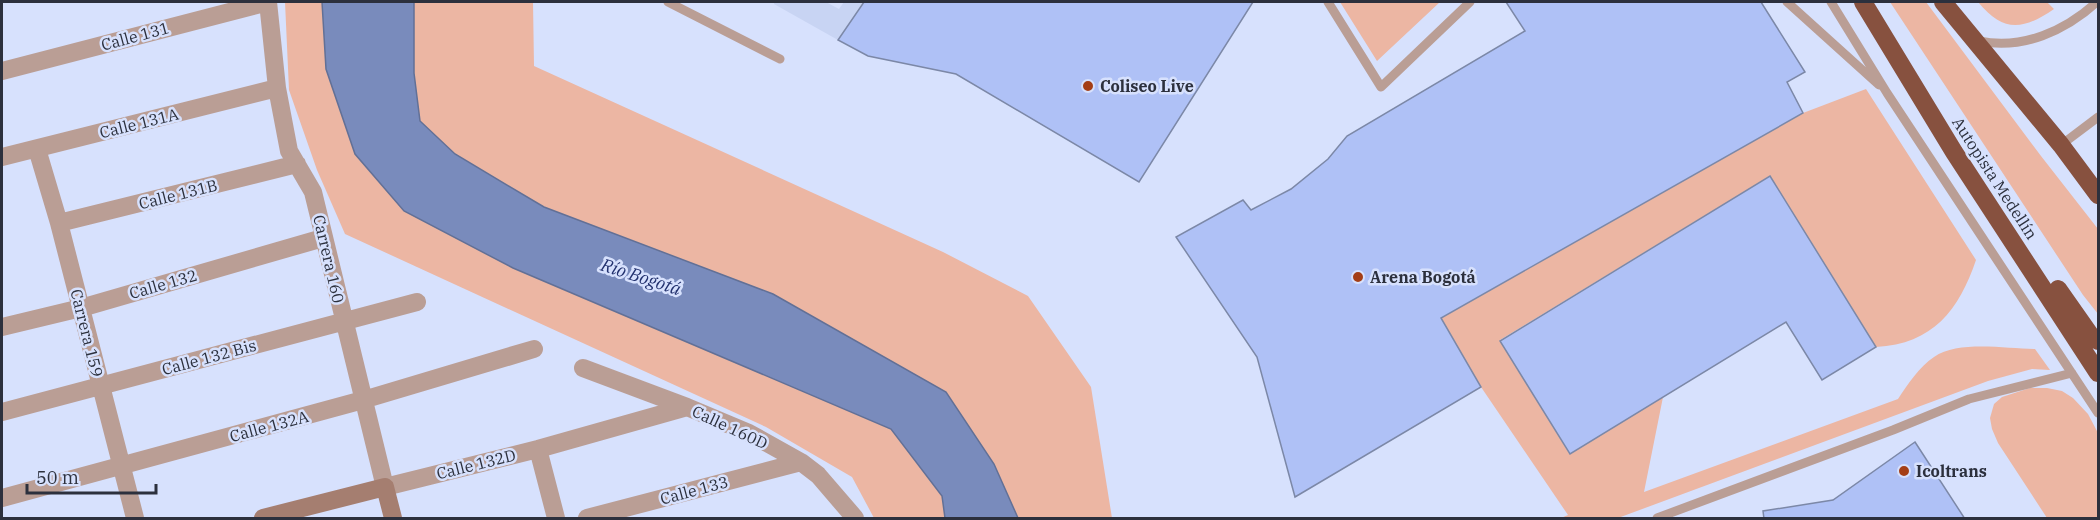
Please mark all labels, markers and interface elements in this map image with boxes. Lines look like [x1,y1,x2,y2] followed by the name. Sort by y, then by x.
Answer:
[99,17,171,55] street label: Calle 131
[1100,76,1194,96] place label: Coliseo Live
[1081,79,1095,93] marker: Coliseo Live
[97,104,181,142] street label: Calle 131A
[1948,113,2042,243] street label: Autopista Medellín
[137,175,219,213] street label: Calle 131B
[309,213,349,305] street label: Carrera 160
[597,252,684,300] water label: Río Bogotá
[127,265,199,303] street label: Calle 132
[1370,267,1476,287] place label: Arena Bogotá
[1351,270,1365,284] marker: Arena Bogotá
[66,287,108,379] street label: Carrera 159
[160,335,258,379] street label: Calle 132 Bis
[689,401,771,453] street label: Calle 160D
[227,406,311,446] street label: Calle 132A
[434,445,518,483] street label: Calle 132D
[27,457,156,495] scale bar
[1916,461,1987,481] place label: Icoltrans
[1897,464,1911,478] marker: Icoltrans
[36,466,79,489] text: 50 m
[658,471,730,509] street label: Calle 133

